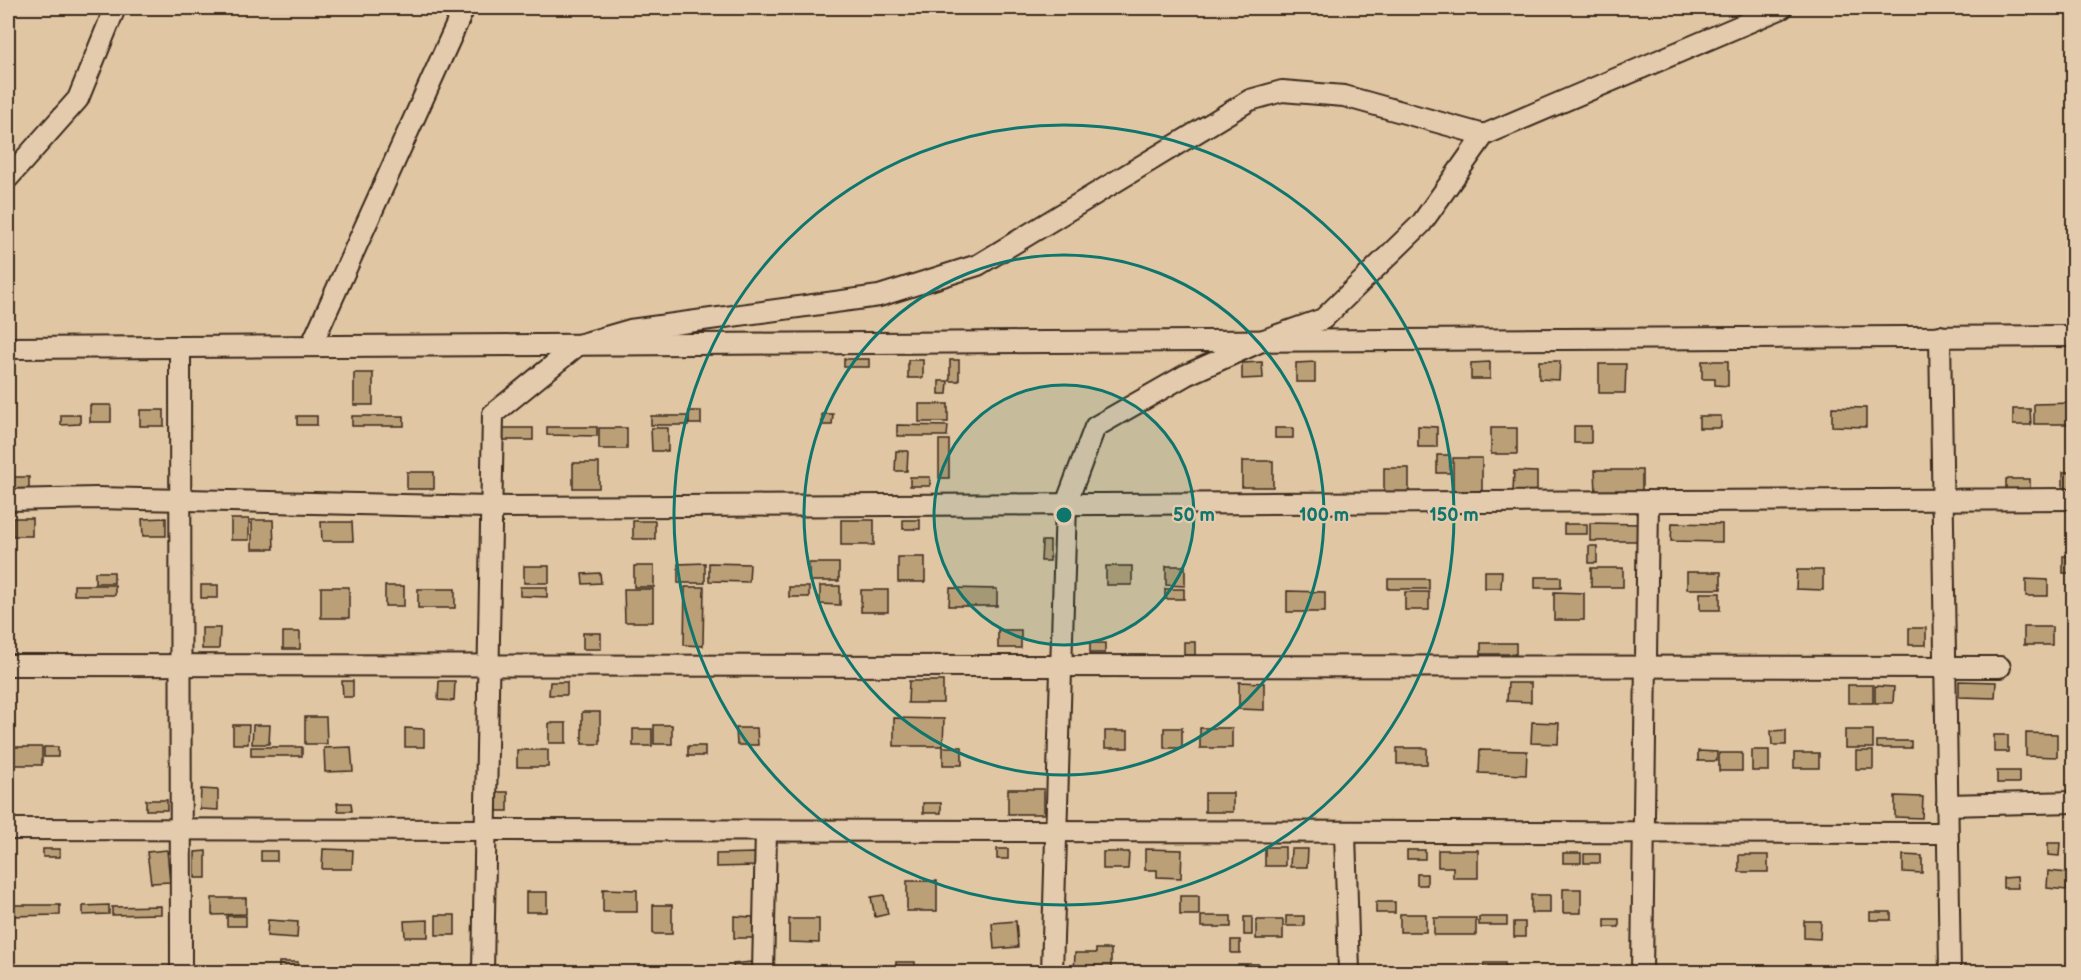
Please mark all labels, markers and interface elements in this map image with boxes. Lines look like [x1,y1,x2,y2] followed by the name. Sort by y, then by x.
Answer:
[1054,505,1074,525] centre of rings
[1173,505,1215,526] text: 50 m
[1299,505,1349,526] text: 100 m
[1429,505,1479,526] text: 150 m

